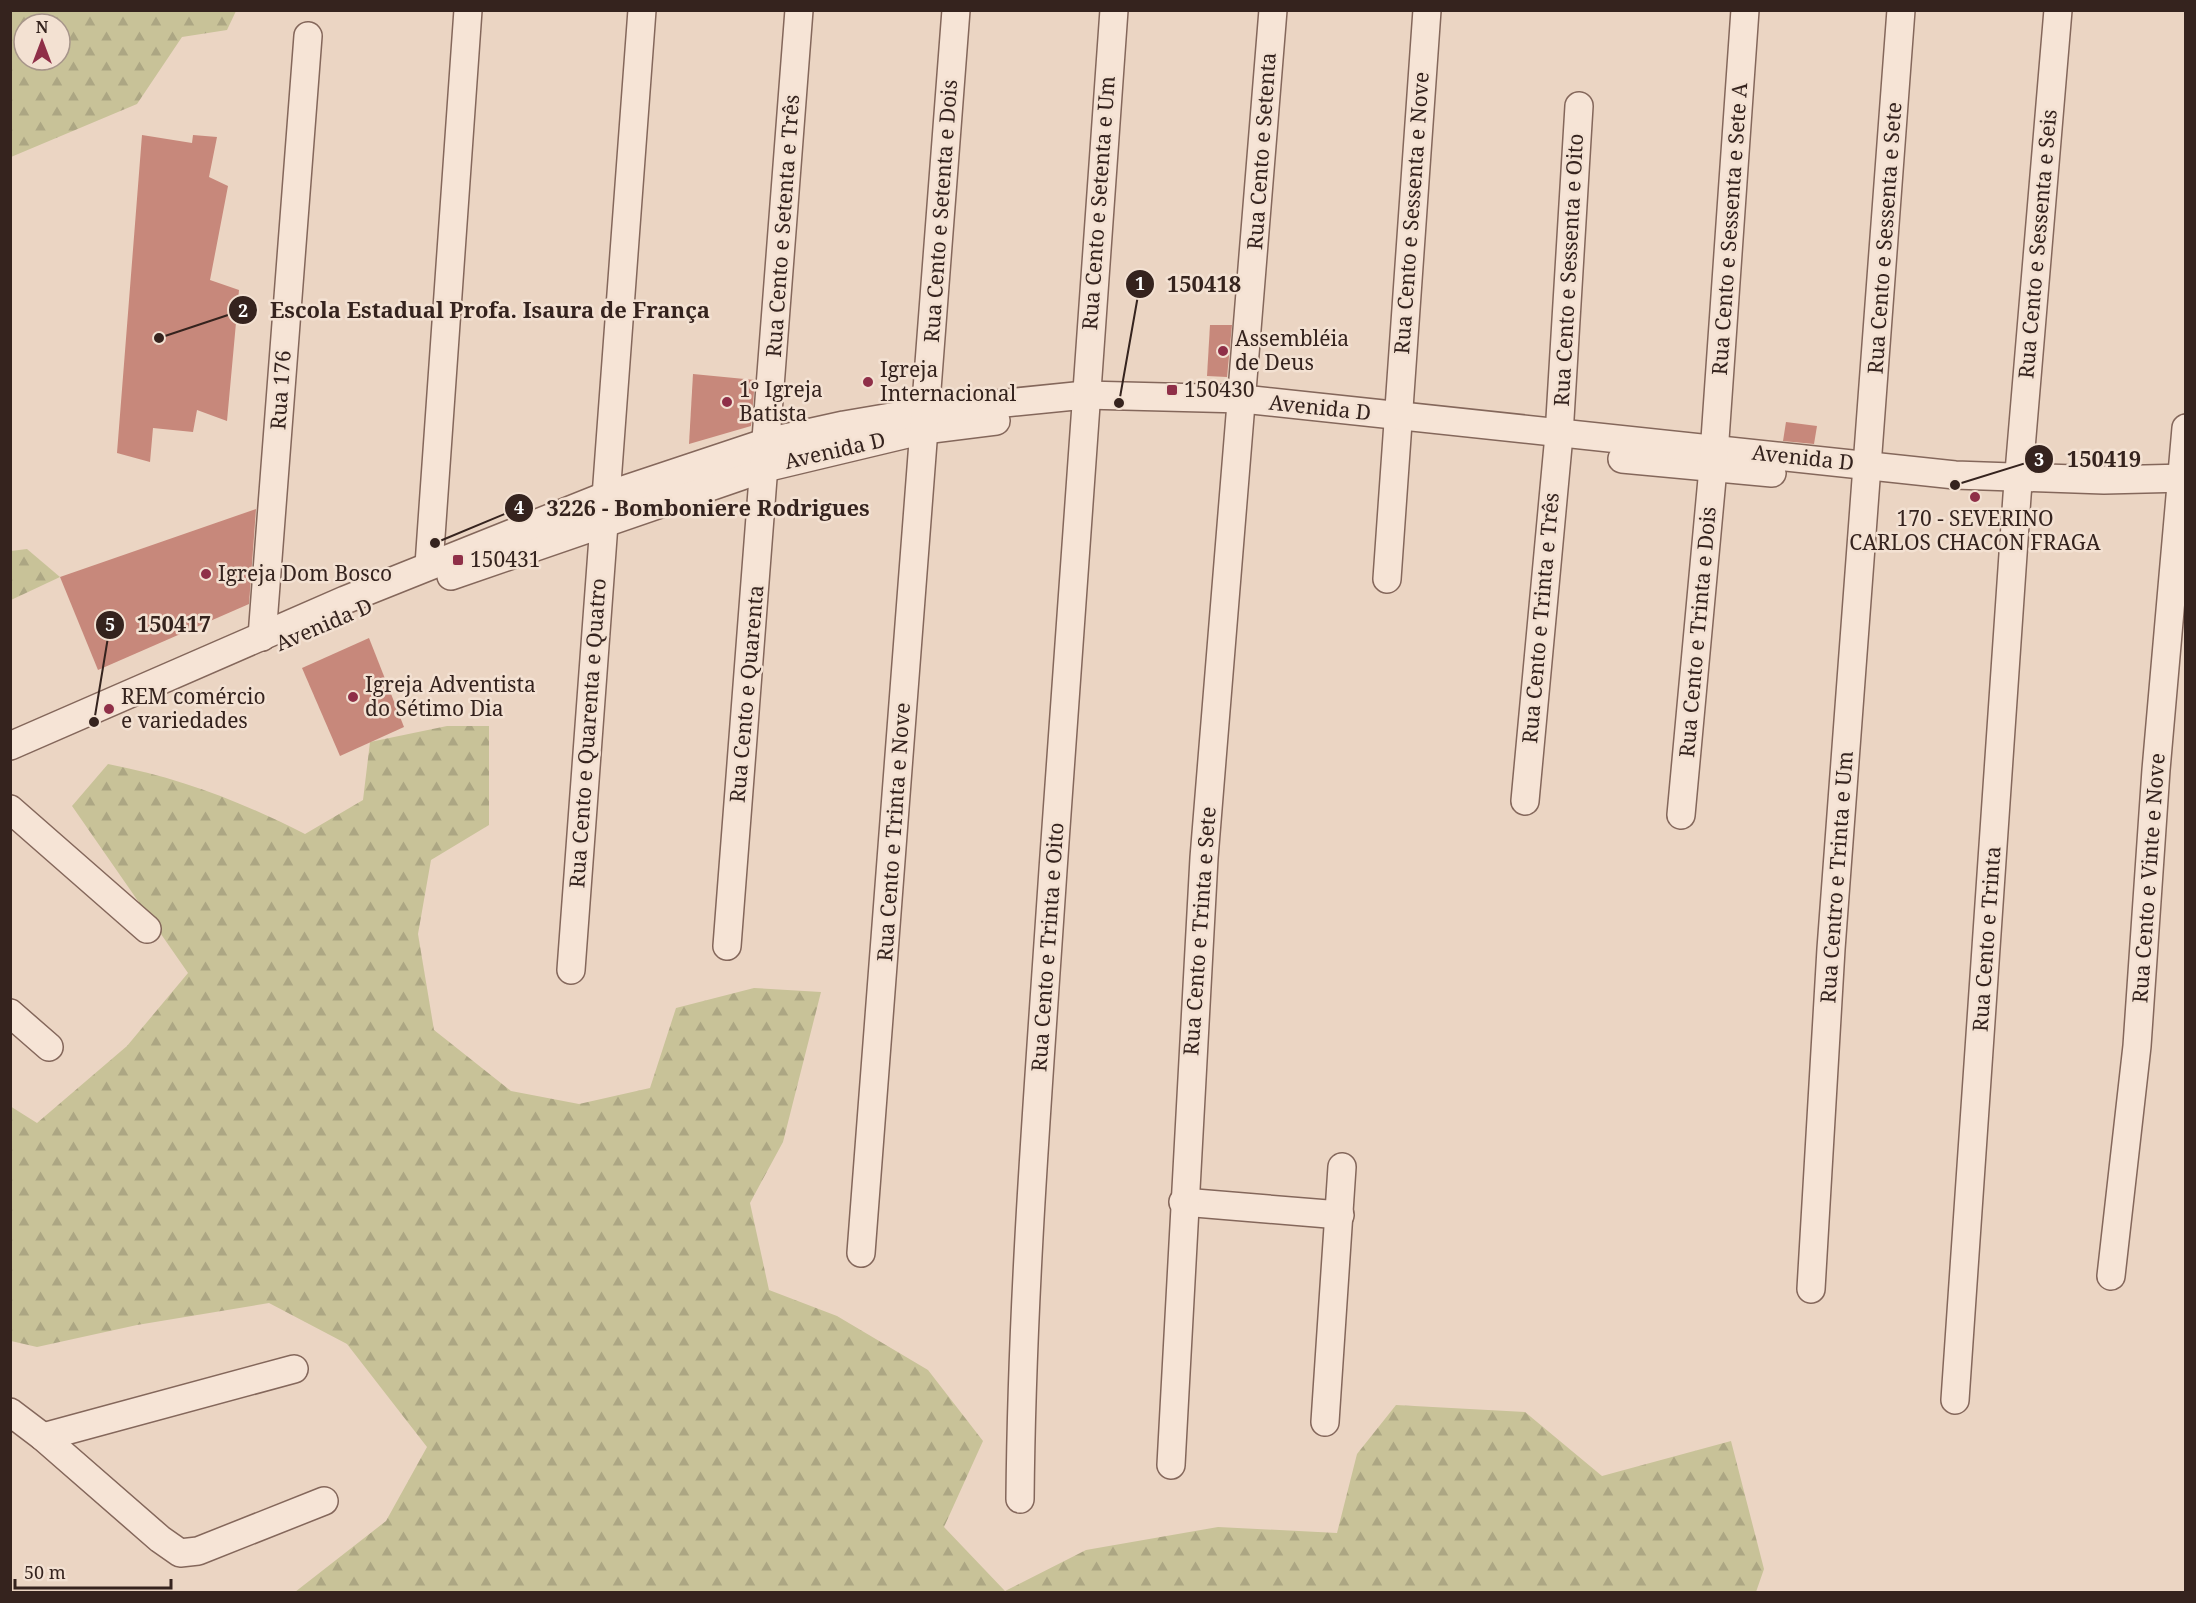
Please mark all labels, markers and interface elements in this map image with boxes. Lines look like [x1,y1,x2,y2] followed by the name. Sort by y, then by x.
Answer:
[12,12,72,72] north arrow
[36,16,49,38] text: N
[1240,51,1282,251] street label: Rua Cento e Setenta
[1387,71,1435,355] street label: Rua Cento e Sessenta e Nove
[1075,75,1121,331] street label: Rua Cento e Setenta e Um
[917,79,963,343] street label: Rua Cento e Setenta e Dois
[1705,82,1753,376] street label: Rua Cento e Sessenta e Sete A
[759,94,805,358] street label: Rua Cento e Setenta e Três
[1861,101,1907,375] street label: Rua Cento e Sessenta e Sete
[2011,108,2063,380] street label: Rua Cento e Sessenta e Seis
[1547,133,1589,407] street label: Rua Cento e Sessenta e Oito
[1125,264,1254,304] callout: 150418
[1167,268,1241,298] text: 150418
[1135,271,1145,295] text: 1
[228,290,722,330] callout: Escola Estadual Profa. Isaura de França
[270,294,710,324] text: Escola Estadual Profa. Isaura de França
[238,298,248,322] text: 2
[1235,324,1349,376] place label: Assembléia de Deus
[1216,344,1230,358] marker: Assembléia de Deus
[263,349,297,431] street label: Rua 176
[880,355,1017,407] place label: Igreja Internacional
[739,375,823,427] place label: 1º Igreja Batista
[861,375,875,389] marker: Igreja Internacional
[1184,375,1254,403] place label: 150430
[1165,383,1179,397] marker: 150430
[1268,388,1373,426] street label: Avenida D
[720,395,734,409] marker: 1º Igreja Batista
[782,425,888,475] street label: Avenida D
[1751,438,1856,476] street label: Avenida D
[2024,439,2153,479] callout: 150419
[2067,443,2141,473] text: 150419
[2034,447,2044,471] text: 3
[504,488,882,528] callout: 3226 - Bomboniere Rodrigues
[1968,490,1982,504] marker: 170 - SEVERINO CARLOS CHACON FRAGA
[1515,491,1565,744] street label: Rua Cento e Trinta e Três
[546,492,870,522] text: 3226 - Bomboniere Rodrigues
[514,495,524,519] text: 4
[1849,504,2101,556] place label: 170 - SEVERINO CARLOS CHACON FRAGA
[1672,505,1722,759] street label: Rua Cento e Trinta e Dois
[470,545,540,573] place label: 150431
[451,553,465,567] marker: 150431
[218,559,392,587] place label: Igreja Dom Bosco
[199,567,213,581] marker: Igreja Dom Bosco
[562,577,612,889] street label: Rua Cento e Quarenta e Quatro
[723,584,769,804] street label: Rua Cento e Quarenta
[271,591,376,657] street label: Avenida D
[95,605,223,645] callout: 150417
[137,608,211,638] text: 150417
[105,612,115,636] text: 5
[365,670,536,722] place label: Igreja Adventista do Sétimo Dia
[121,682,266,734] place label: REM comércio e variedades
[346,690,360,704] marker: Igreja Adventista do Sétimo Dia
[870,701,916,962] street label: Rua Cento e Trinta e Nove
[102,702,116,716] marker: REM comércio e variedades
[1813,750,1859,1004] street label: Rua Centro e Trinta e Um
[2125,752,2171,1004] street label: Rua Cento e Vinte e Nove
[1176,806,1222,1056] street label: Rua Cento e Trinta e Sete
[1024,821,1070,1073] street label: Rua Cento e Trinta e Oito
[1966,845,2006,1033] street label: Rua Cento e Trinta
[15,1552,171,1590] scale bar
[24,1560,66,1584] text: 50 m

